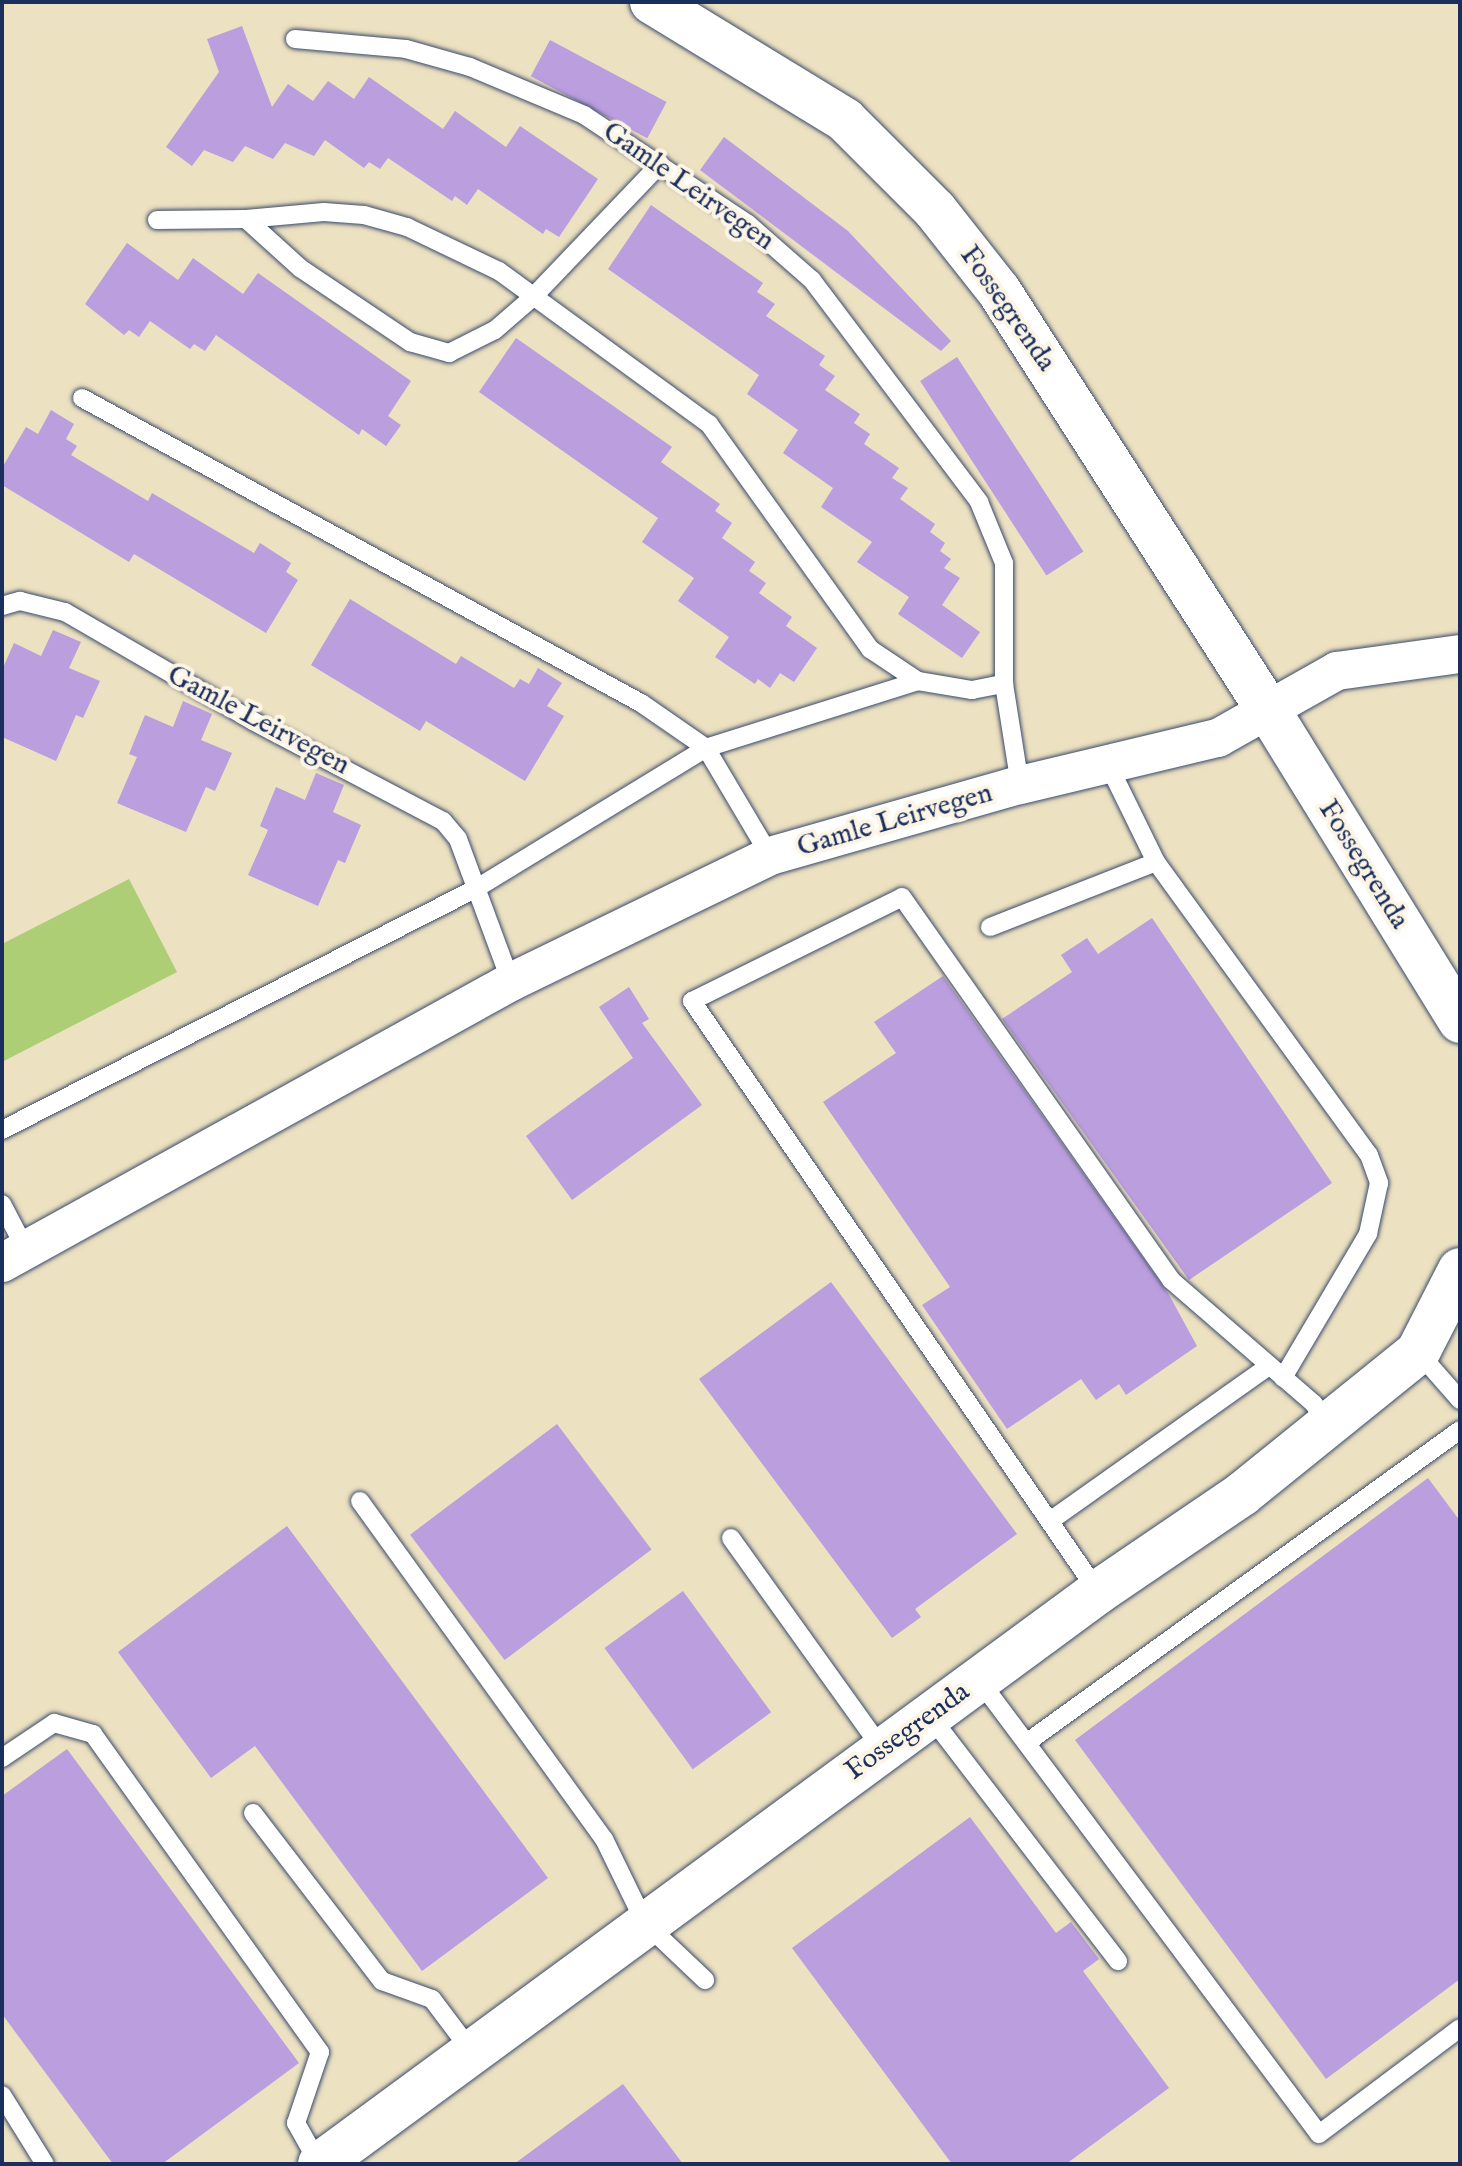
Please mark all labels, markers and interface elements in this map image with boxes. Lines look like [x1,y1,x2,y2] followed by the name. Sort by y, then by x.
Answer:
[596,115,780,259] street label: Gamle Leirvegen
[952,240,1062,378] street label: Fossegrenda
[161,659,355,783] street label: Gamle Leirvegen
[794,777,996,865] street label: Gamle Leirvegen
[1310,794,1416,936] street label: Fossegrenda
[839,1676,977,1788] street label: Fossegrenda

